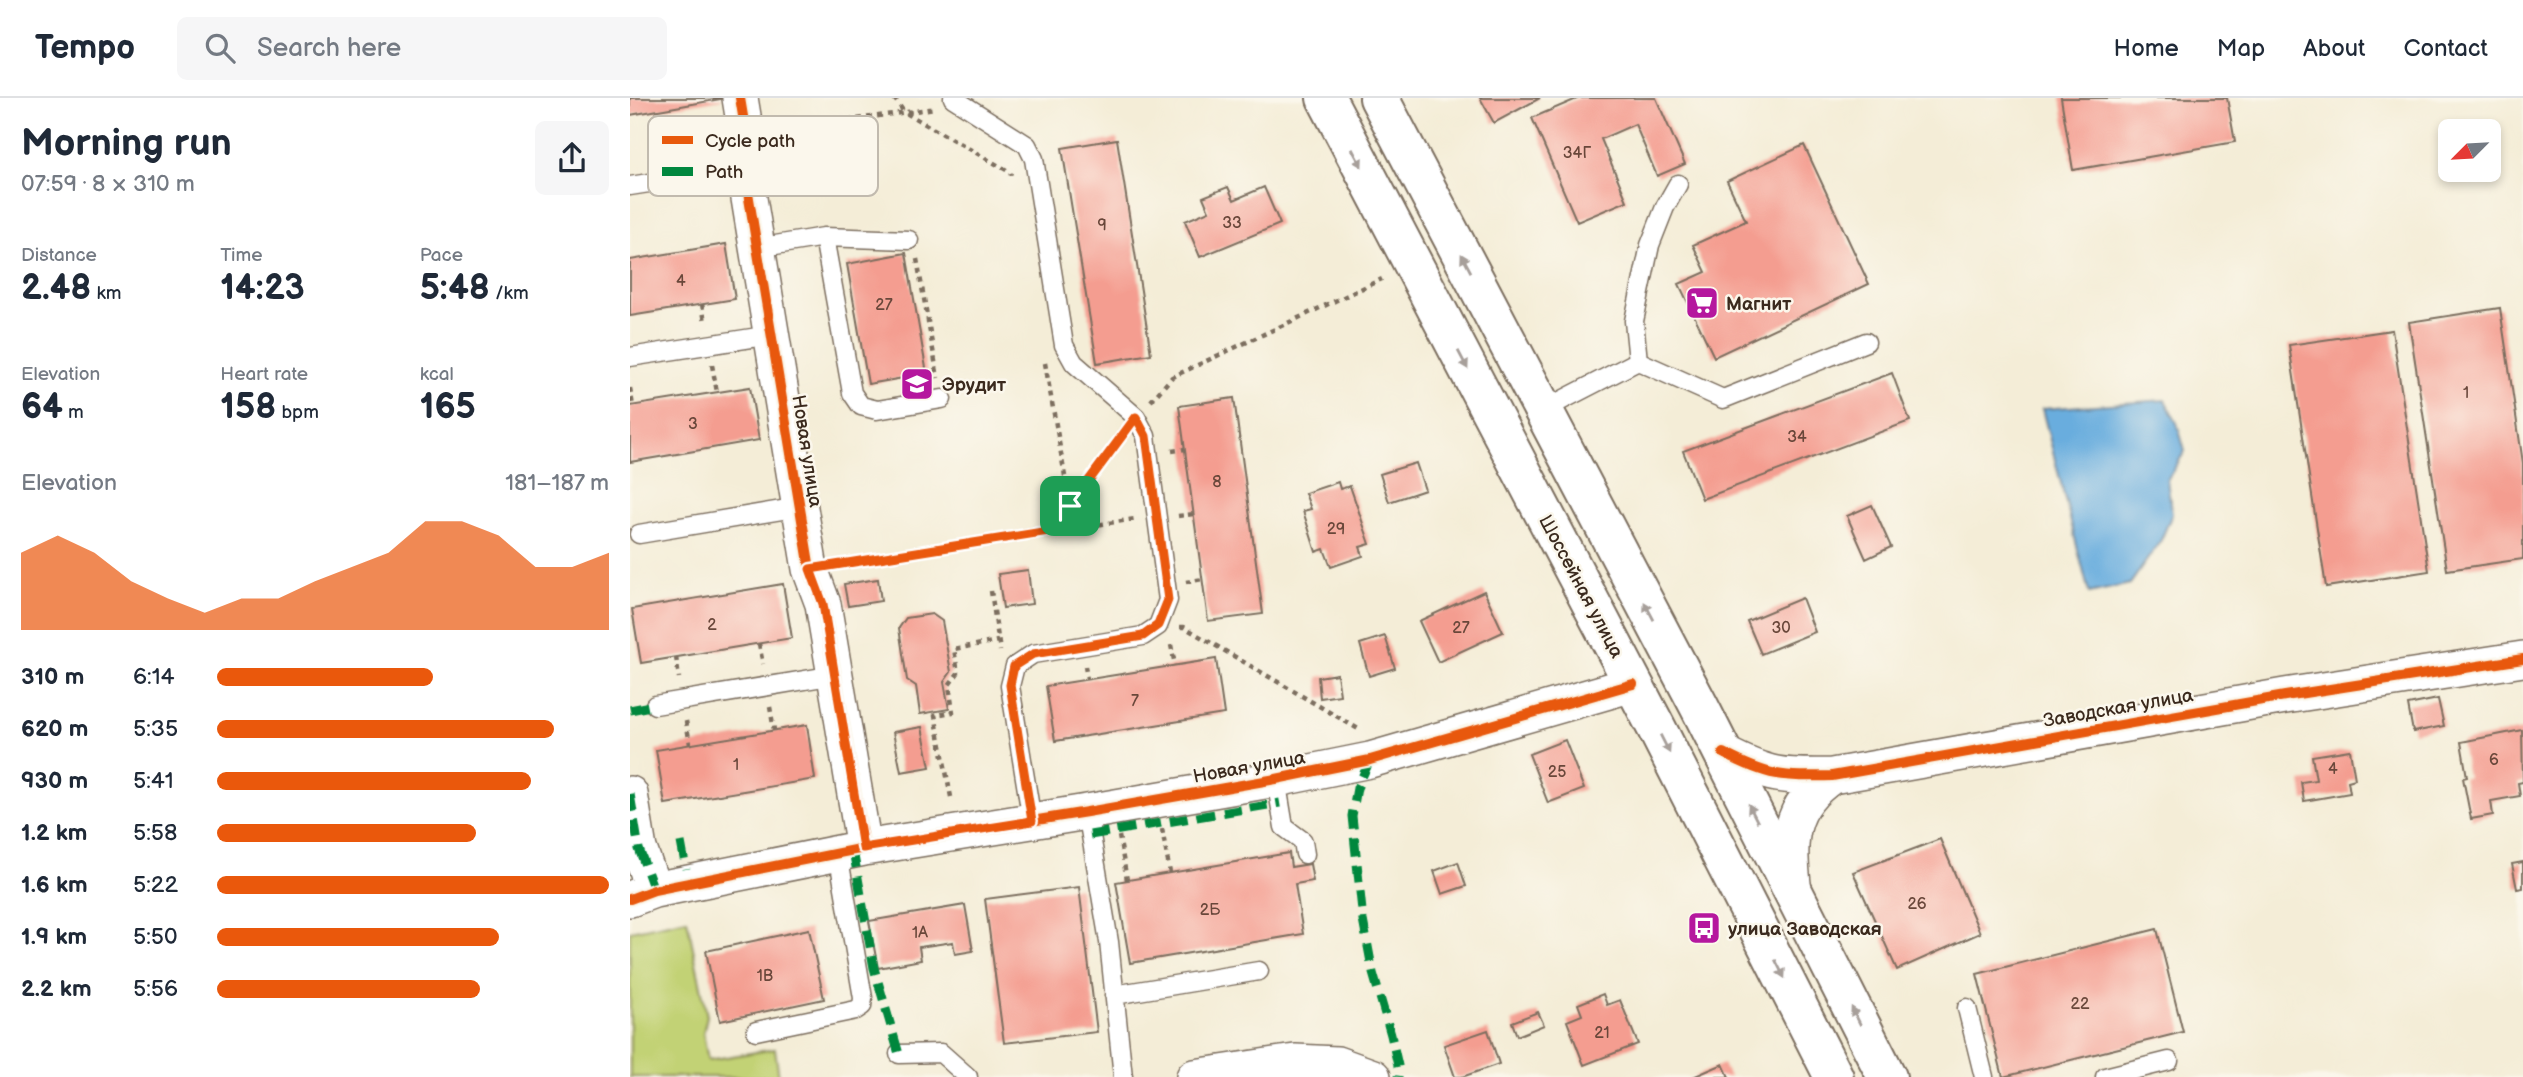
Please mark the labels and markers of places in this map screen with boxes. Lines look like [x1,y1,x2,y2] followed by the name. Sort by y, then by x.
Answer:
[1683,284,1721,322] supermarket icon: Магнит
[1726,293,1791,316] place label: Магнит
[898,365,936,403] school or university icon: Эрудит
[942,374,1006,397] place label: Эрудит
[1040,476,1100,536] pin
[1685,909,1723,947] bus stop icon: улица Заводская
[1728,918,1882,941] place label: улица Заводская

